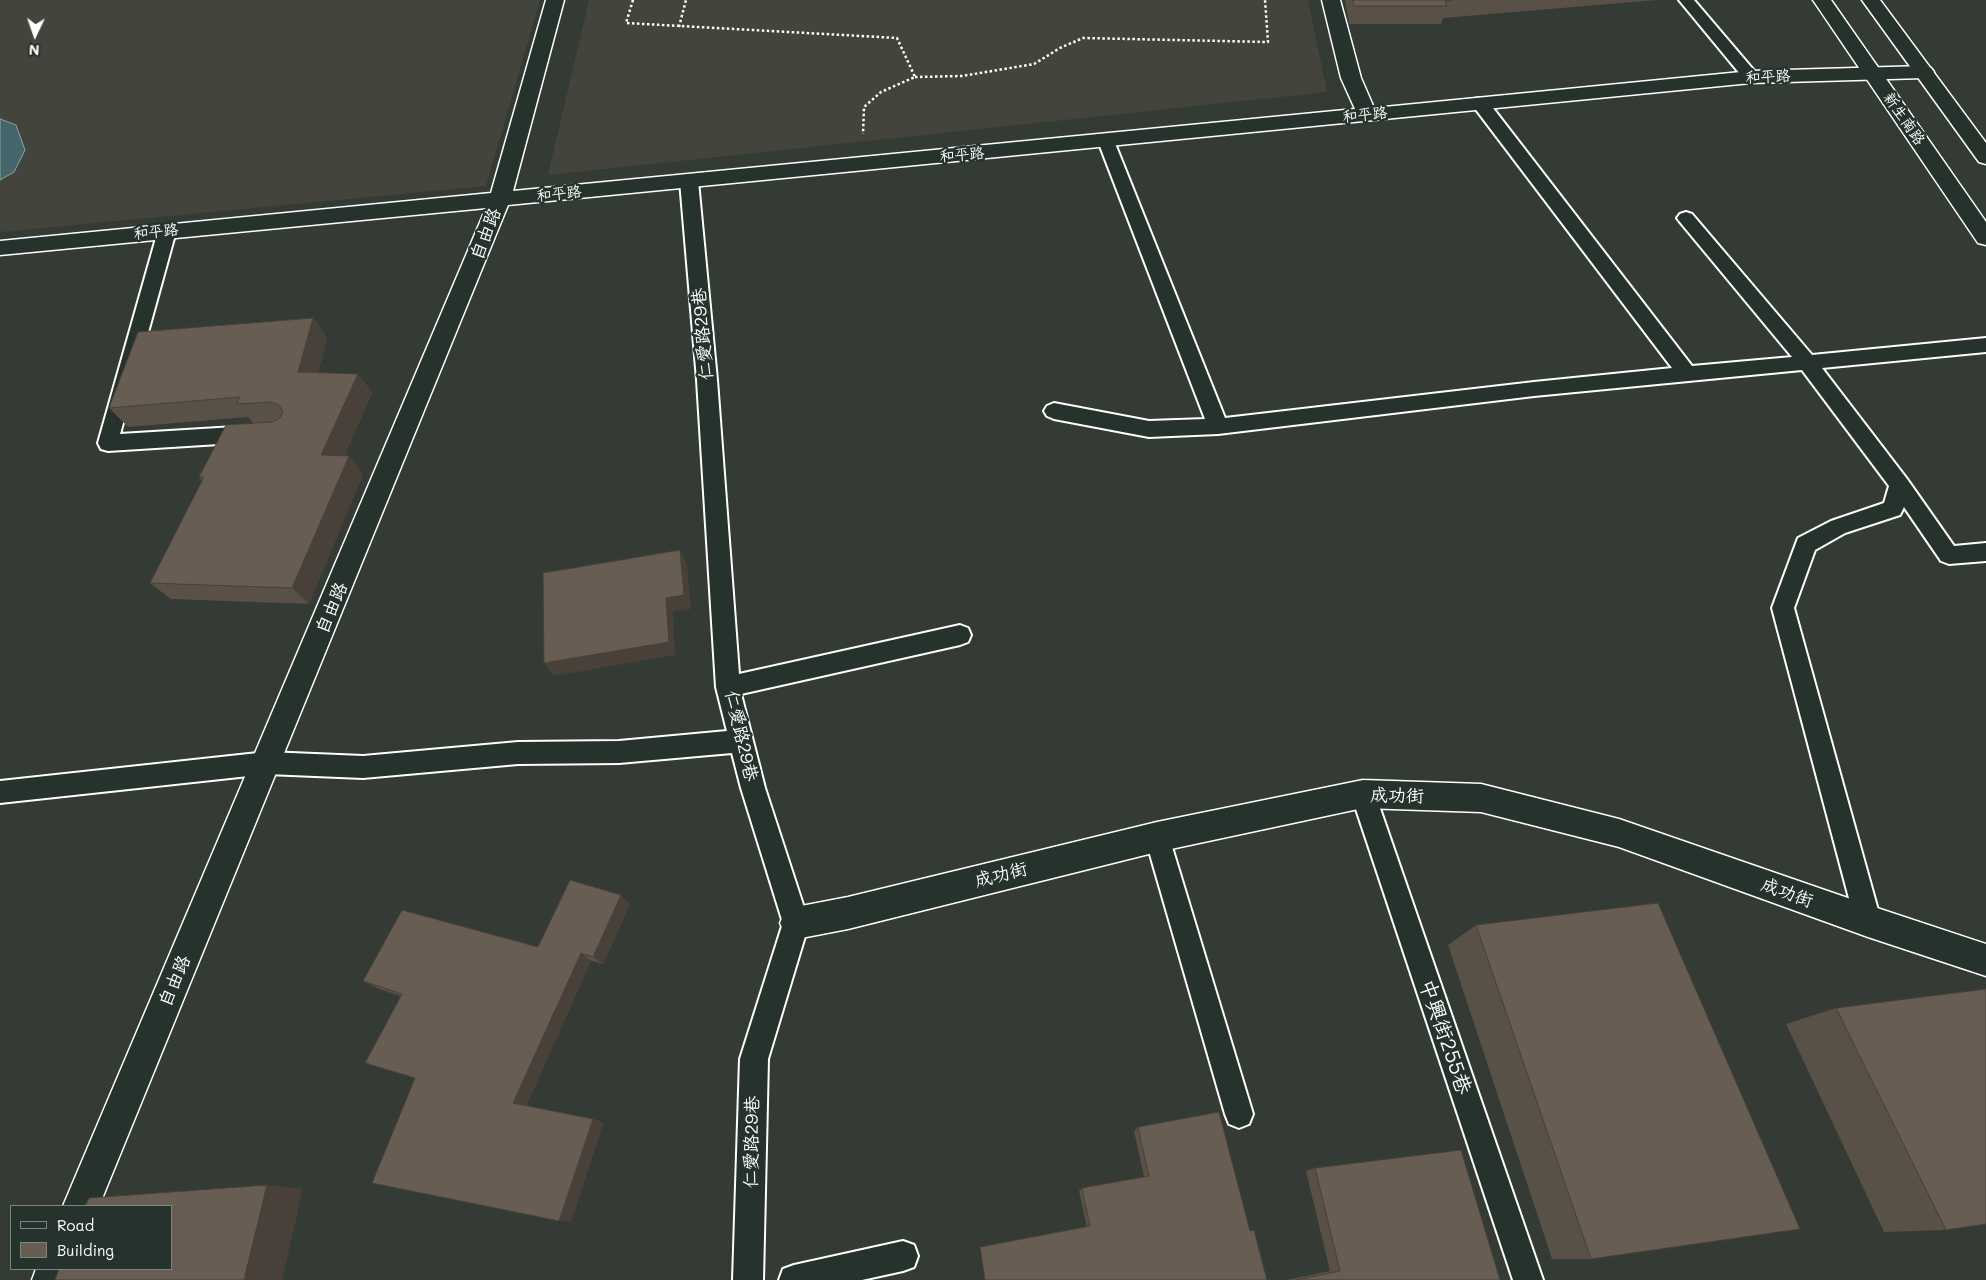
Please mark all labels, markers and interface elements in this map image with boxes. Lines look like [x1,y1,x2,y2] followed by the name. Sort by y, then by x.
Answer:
[10,10,60,60] north arrow
[28,41,40,60] text: N
[1745,67,1791,87] street label: 和平路
[1879,89,1929,149] street label: 新生南路
[1342,104,1388,126] street label: 和平路
[939,144,985,166] street label: 和平路
[536,183,582,205] street label: 和平路
[466,205,506,263] street label: 自由路
[133,221,179,243] street label: 和平路
[688,287,718,381] street label: 仁愛路29巷
[312,579,352,637] street label: 自由路
[720,688,762,784] street label: 仁愛路29巷
[1370,785,1424,807] street label: 成功街
[972,858,1030,892] street label: 成功街
[1758,874,1816,912] street label: 成功街
[155,952,195,1010] street label: 自由路
[1414,976,1476,1098] street label: 中興街255巷
[740,1095,764,1189] street label: 仁愛路29巷
[10,1205,172,1270] legend
[57,1215,94,1235] text: Road
[57,1240,114,1260] text: Building

